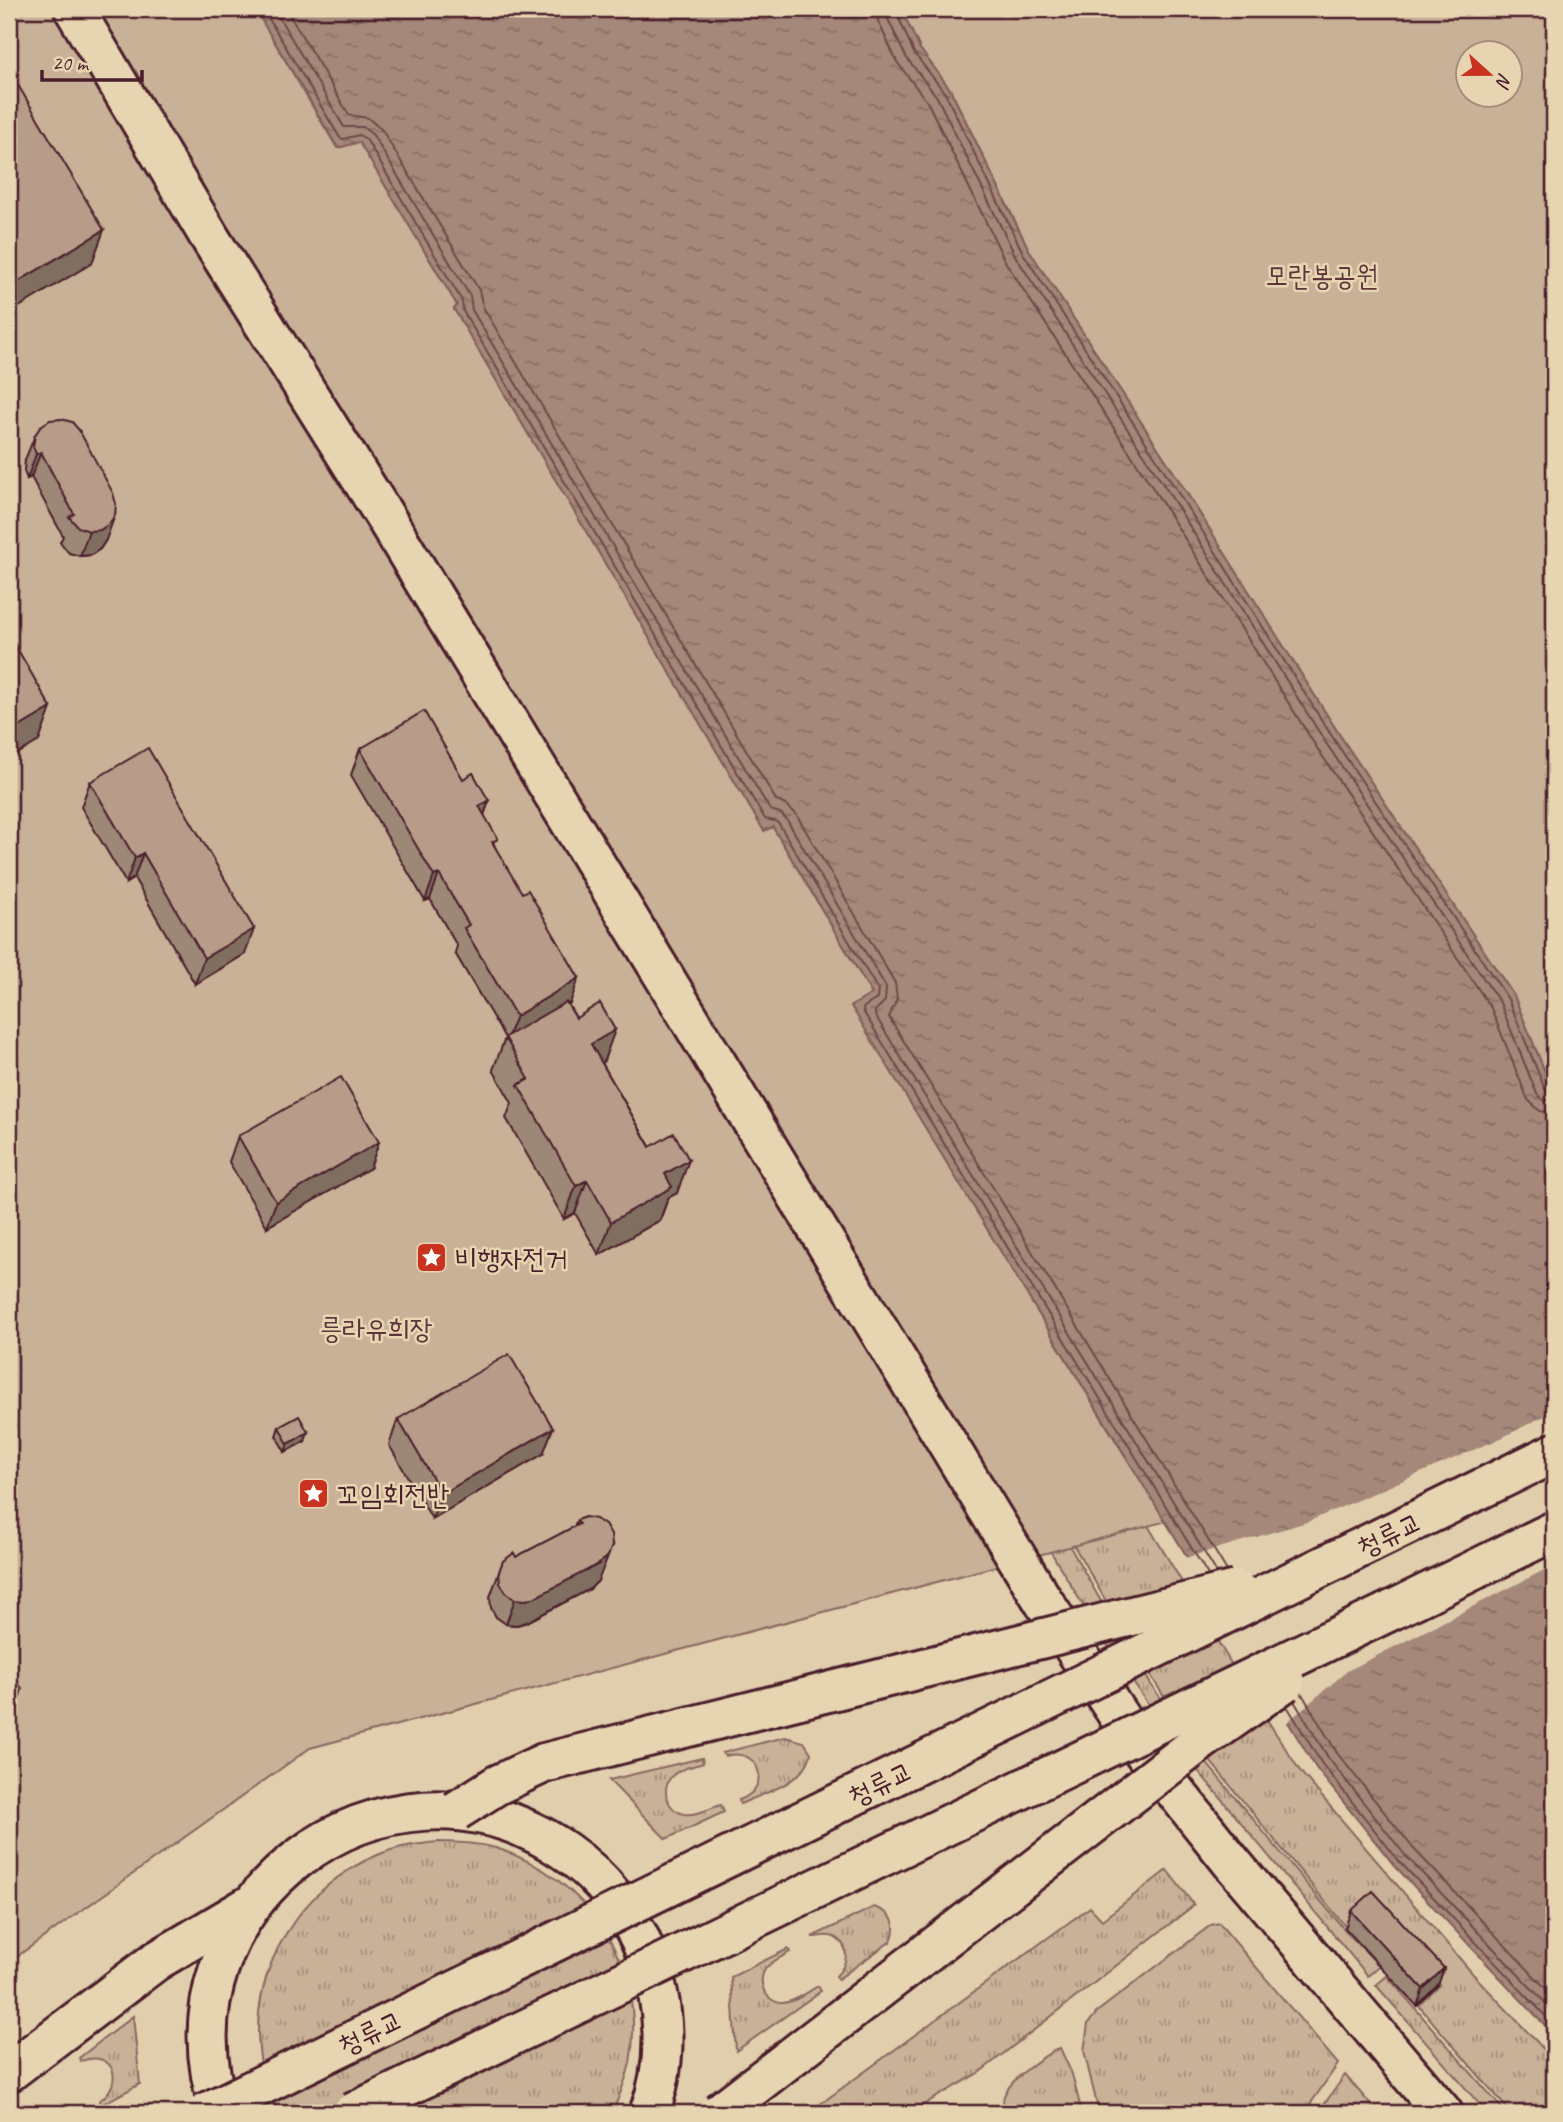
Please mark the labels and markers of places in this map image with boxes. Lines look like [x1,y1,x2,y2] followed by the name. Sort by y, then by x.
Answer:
[415,1241,449,1275] place icon: 비행자전거
[455,1241,568,1276] place label: 비행자전거
[297,1477,331,1511] place icon: 꼬임회전반
[337,1477,450,1512] place label: 꼬임회전반

